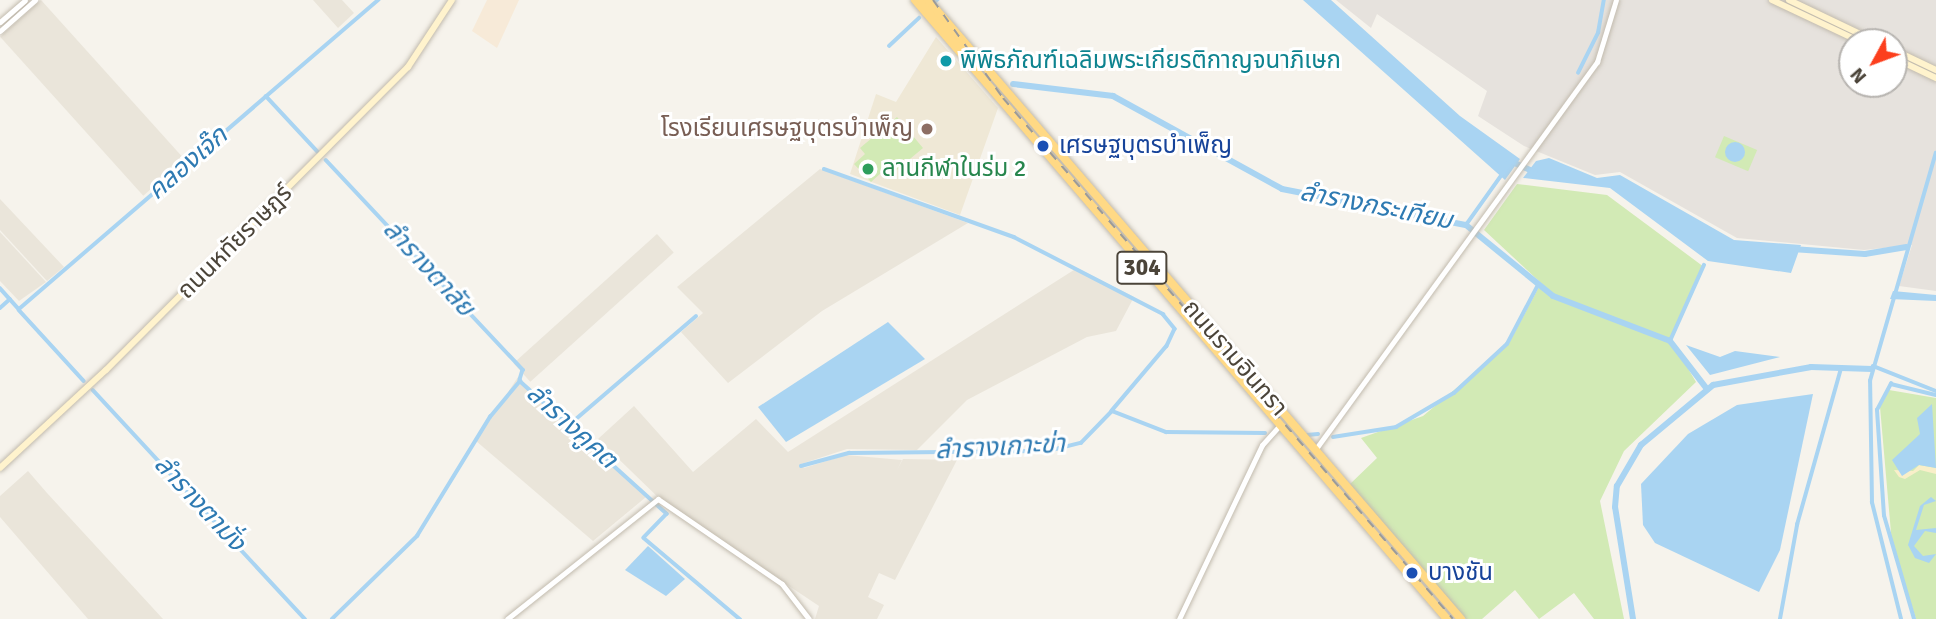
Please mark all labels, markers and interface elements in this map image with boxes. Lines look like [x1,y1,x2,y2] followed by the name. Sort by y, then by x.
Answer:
[1838,28,1908,98] north arrow
[960,47,1341,75] place label: พิพิธภัณฑ์เฉลิมพระเกียรติกาญจนาภิเษก
[938,53,954,69] marker: พิพิธภัณฑ์เฉลิมพระเกียรติกาญจนาภิเษก
[1845,63,1872,88] text: N
[661,115,913,143] place label: โรงเรียนเศรษฐบุตรบำเพ็ญ
[142,121,234,207] water label: คลองเจ๊ก
[919,121,935,137] marker: โรงเรียนเศรษฐบุตรบำเพ็ญ
[1059,132,1232,160] place label: เศรษฐบุตรบำเพ็ญ
[1033,136,1053,156] marker: เศรษฐบุตรบำเพ็ญ
[882,155,1027,183] place label: ลานกีฬาในร่ม 2
[860,161,876,177] marker: ลานกีฬาในร่ม 2
[1297,177,1455,237] water label: ลำรางกระเทียม
[172,179,298,305] street label: ถนนหทัยราษฎร์
[376,214,480,324] water label: ลำรางตาลัย
[1116,248,1168,288] road number: 304
[1177,294,1293,422] street label: ถนนรามอินทรา
[519,378,623,476] water label: ลำรางคูคต
[934,429,1066,467] water label: ลำรางเกาะข่า
[147,450,251,558] water label: ลำรางตามั่ง
[1428,559,1493,587] place label: บางชัน
[1402,563,1422,583] marker: บางชัน

